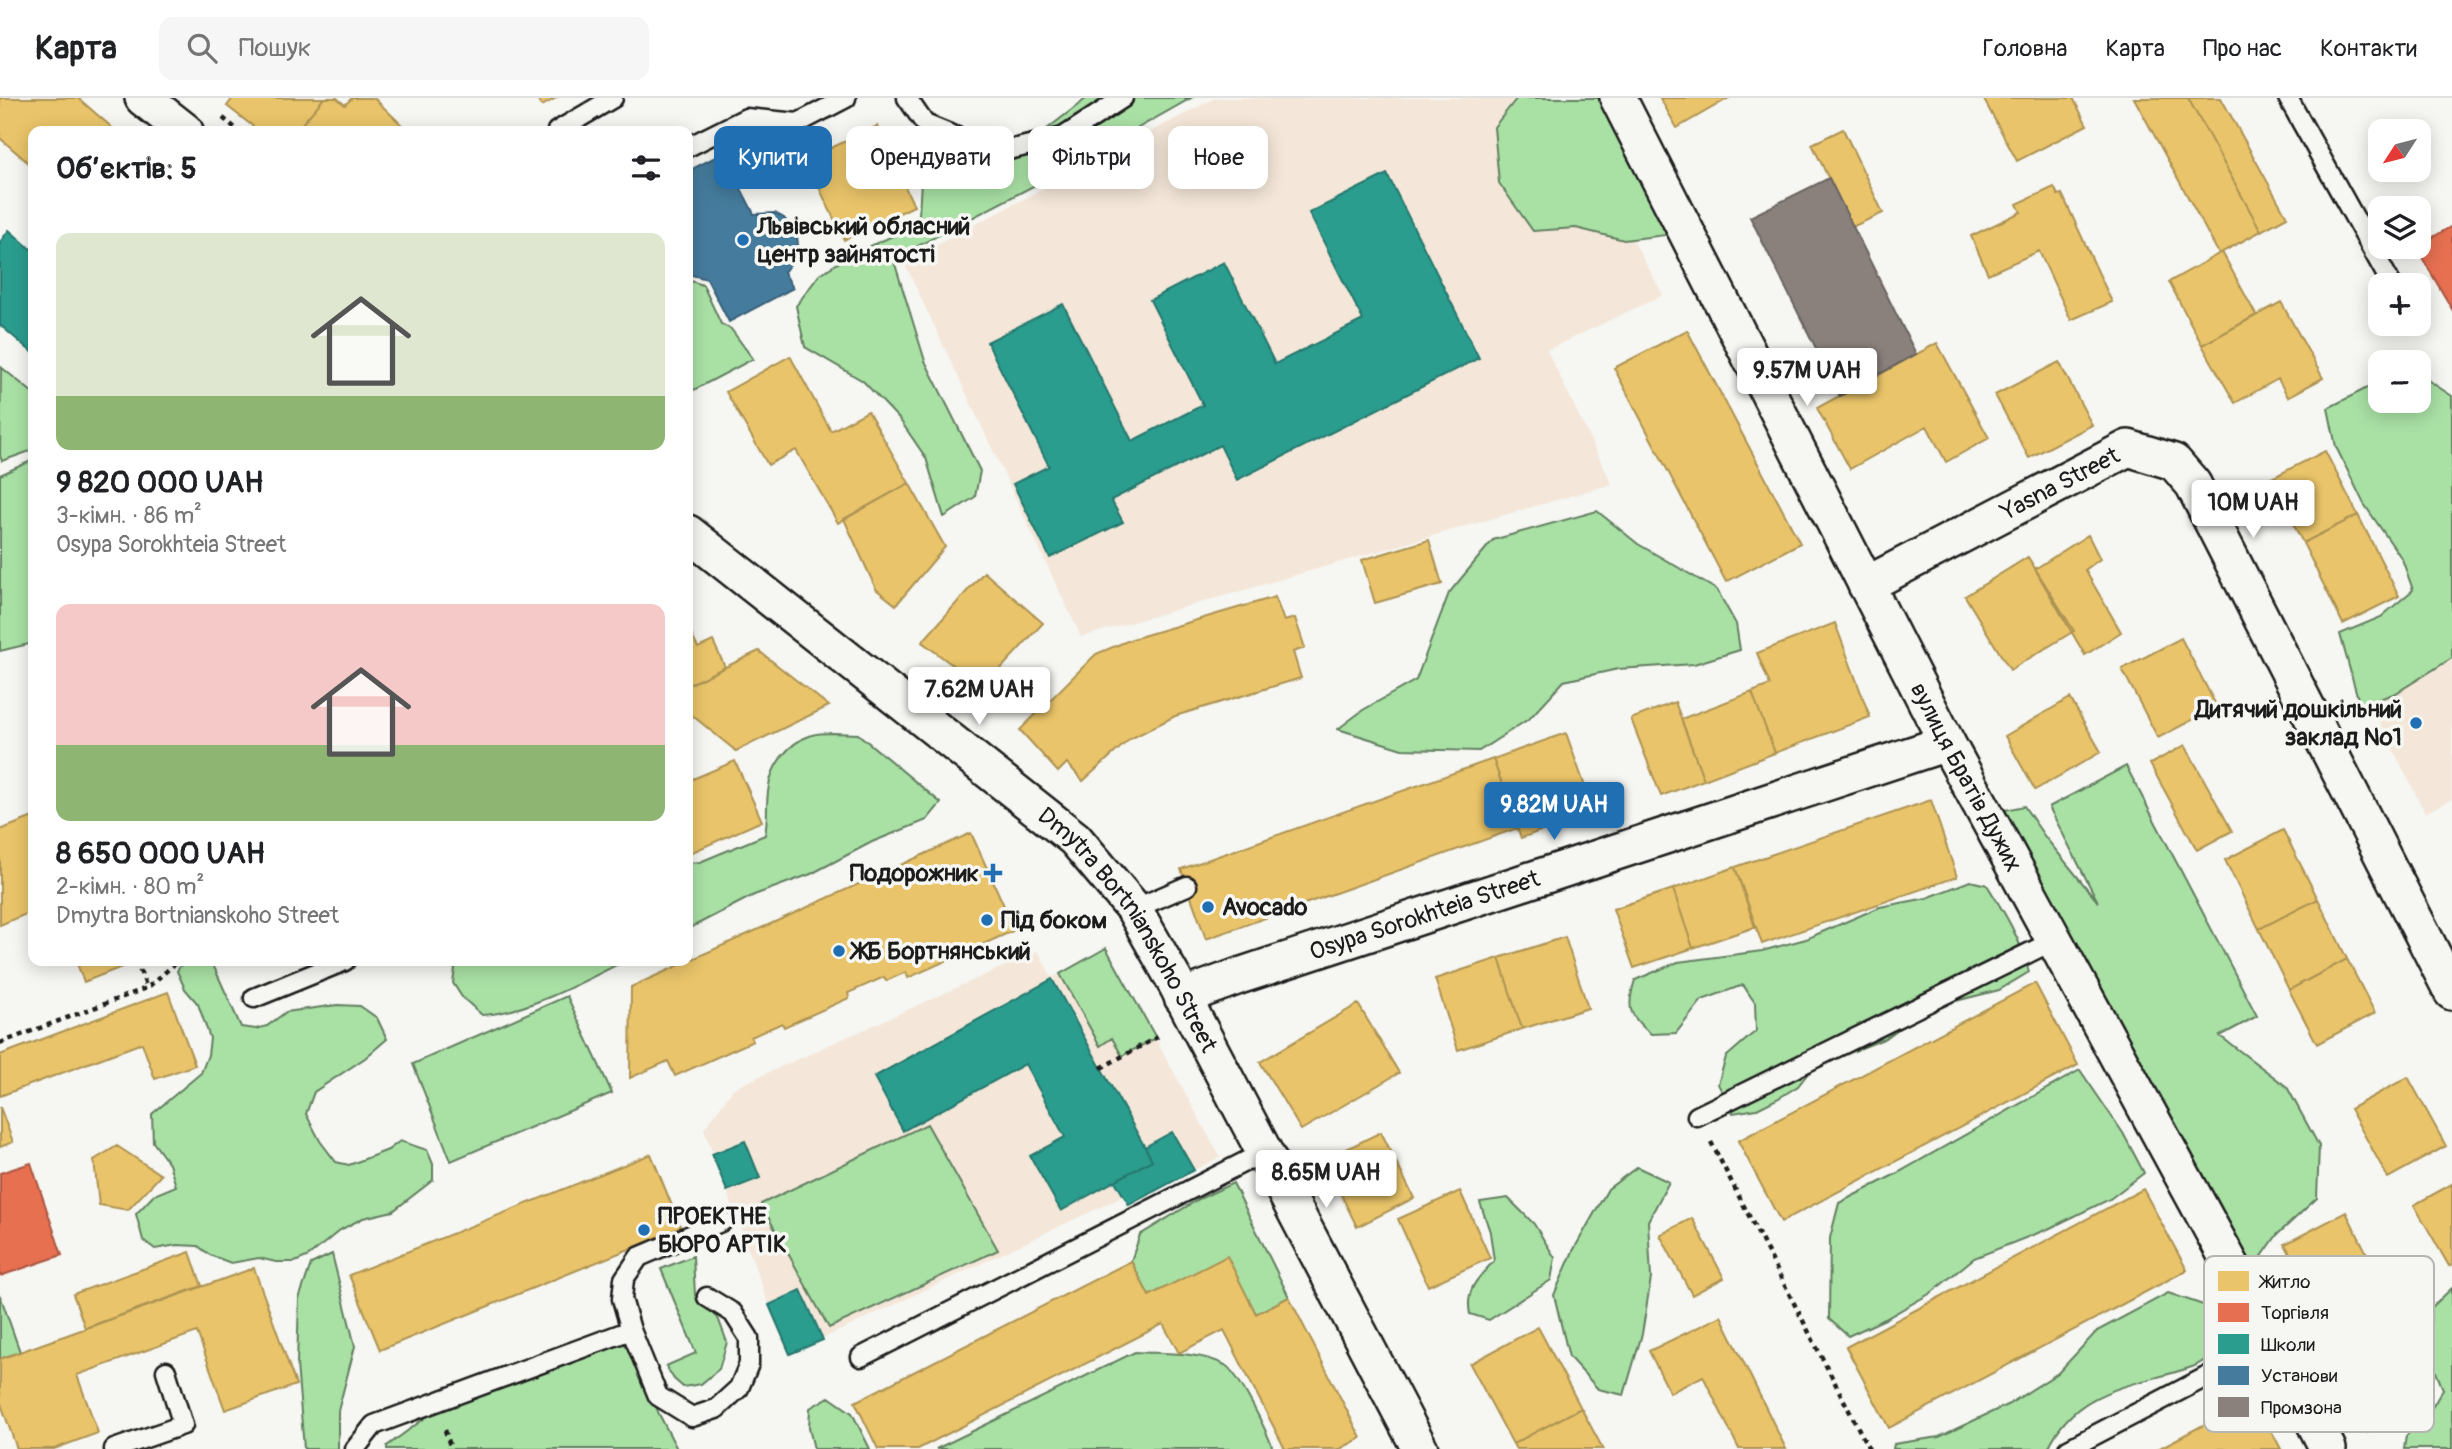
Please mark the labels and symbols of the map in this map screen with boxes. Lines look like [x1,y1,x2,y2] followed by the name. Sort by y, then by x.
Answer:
[2368,119,2431,182] north arrow
[756,212,970,269] place label: Львівський обласний центр зайнятості
[735,232,751,248] marker: Львівський обласний центр зайнятості
[1727,348,1887,408] pin: 9.57M UAH
[1995,440,2125,527] street label: Yasna Street
[2188,480,2318,540] pin: 10M UAH
[899,668,1059,727] pin: 7.62M UAH
[1904,678,2029,876] street label: вулиця Братів Дужих
[2193,695,2402,752] place label: Дитячий дошкільний заклад №1
[2408,715,2424,731] marker: Дитячий дошкільний заклад №1
[1474,782,1634,842] pin: 9.82M UAH
[1032,801,1224,1057] street label: Dmytra Bortnianskoho Street
[850,859,979,888] place label: Подорожник
[1306,864,1544,966] street label: Osypa Sorokhteia Street
[985,865,1001,881] marker: Подорожник
[1222,893,1307,922] place label: Avocado
[1200,899,1216,915] marker: Avocado
[1001,906,1107,935] place label: Під боком
[979,912,995,928] marker: Під боком
[849,937,1031,966] place label: ЖБ Бортнянський
[831,943,847,959] marker: ЖБ Бортнянський
[1246,1150,1406,1210] pin: 8.65M UAH
[658,1202,787,1259] place label: ПРОЕКТНЕ БЮРО АРТІК
[636,1222,652,1238] marker: ПРОЕКТНЕ БЮРО АРТІК
[2204,1256,2434,1432] legend
[2258,1270,2311,1294] text: Житло
[2261,1301,2329,1325] text: Торгівля
[2261,1333,2316,1357] text: Школи
[2261,1364,2338,1388] text: Установи
[2261,1396,2342,1420] text: Промзона

